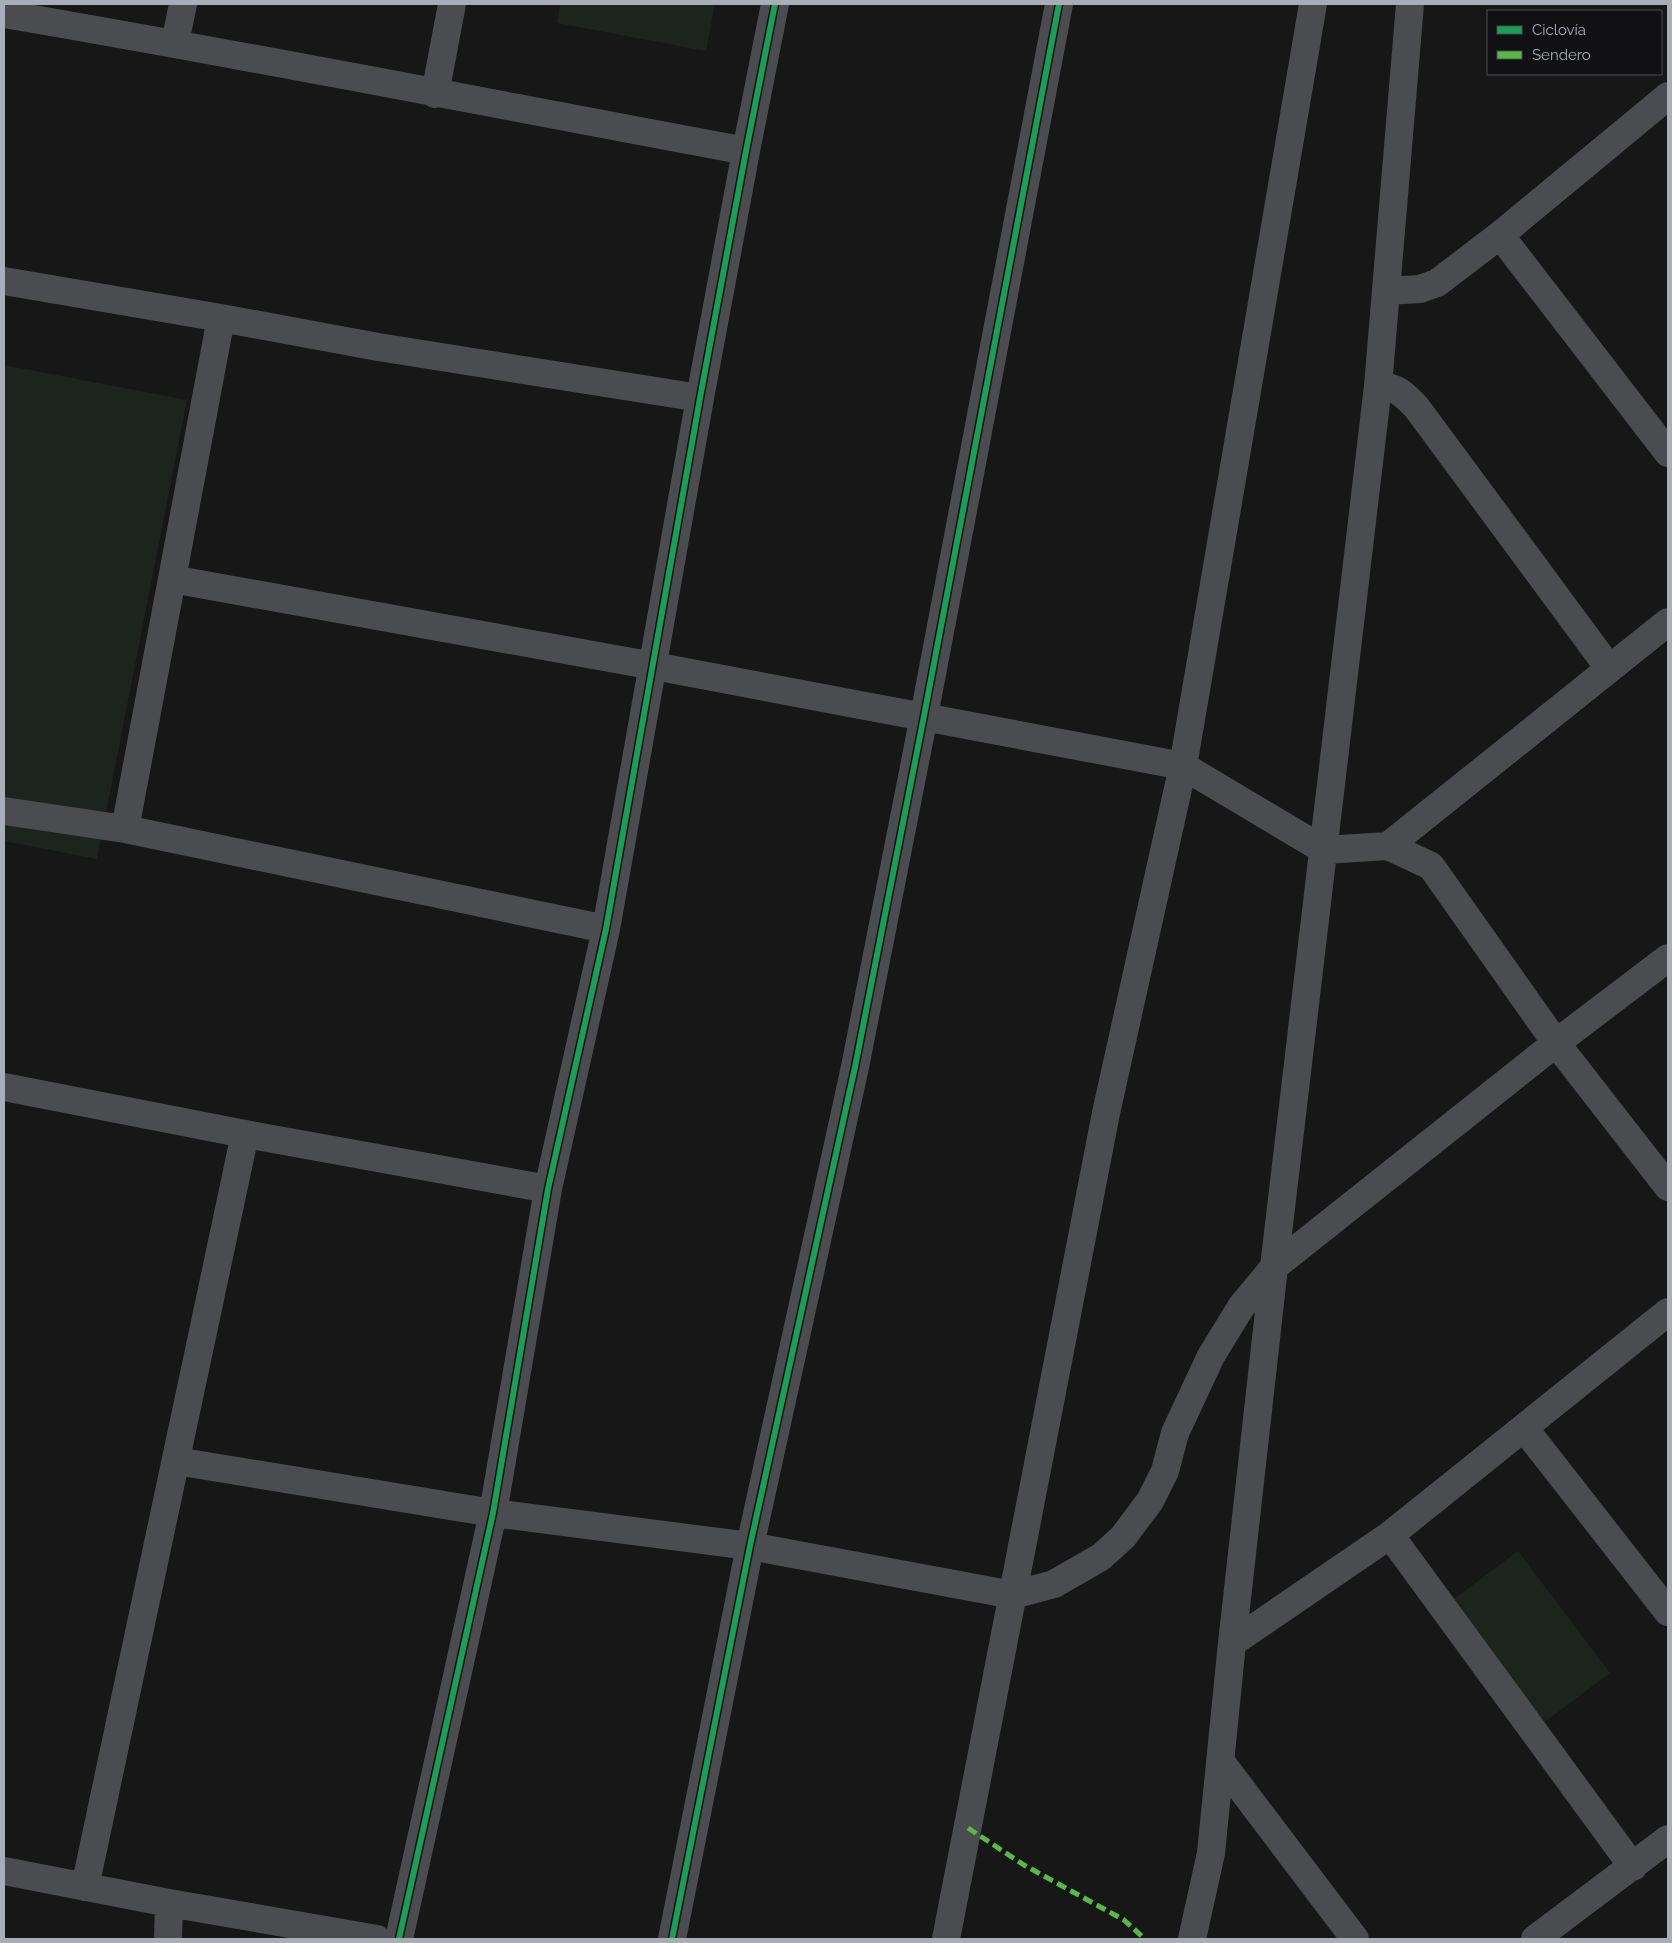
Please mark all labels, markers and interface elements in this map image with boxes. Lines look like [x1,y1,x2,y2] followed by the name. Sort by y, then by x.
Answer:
[1487,10,1662,75] legend
[1532,21,1586,39] text: Ciclovía
[1532,46,1591,64] text: Sendero

